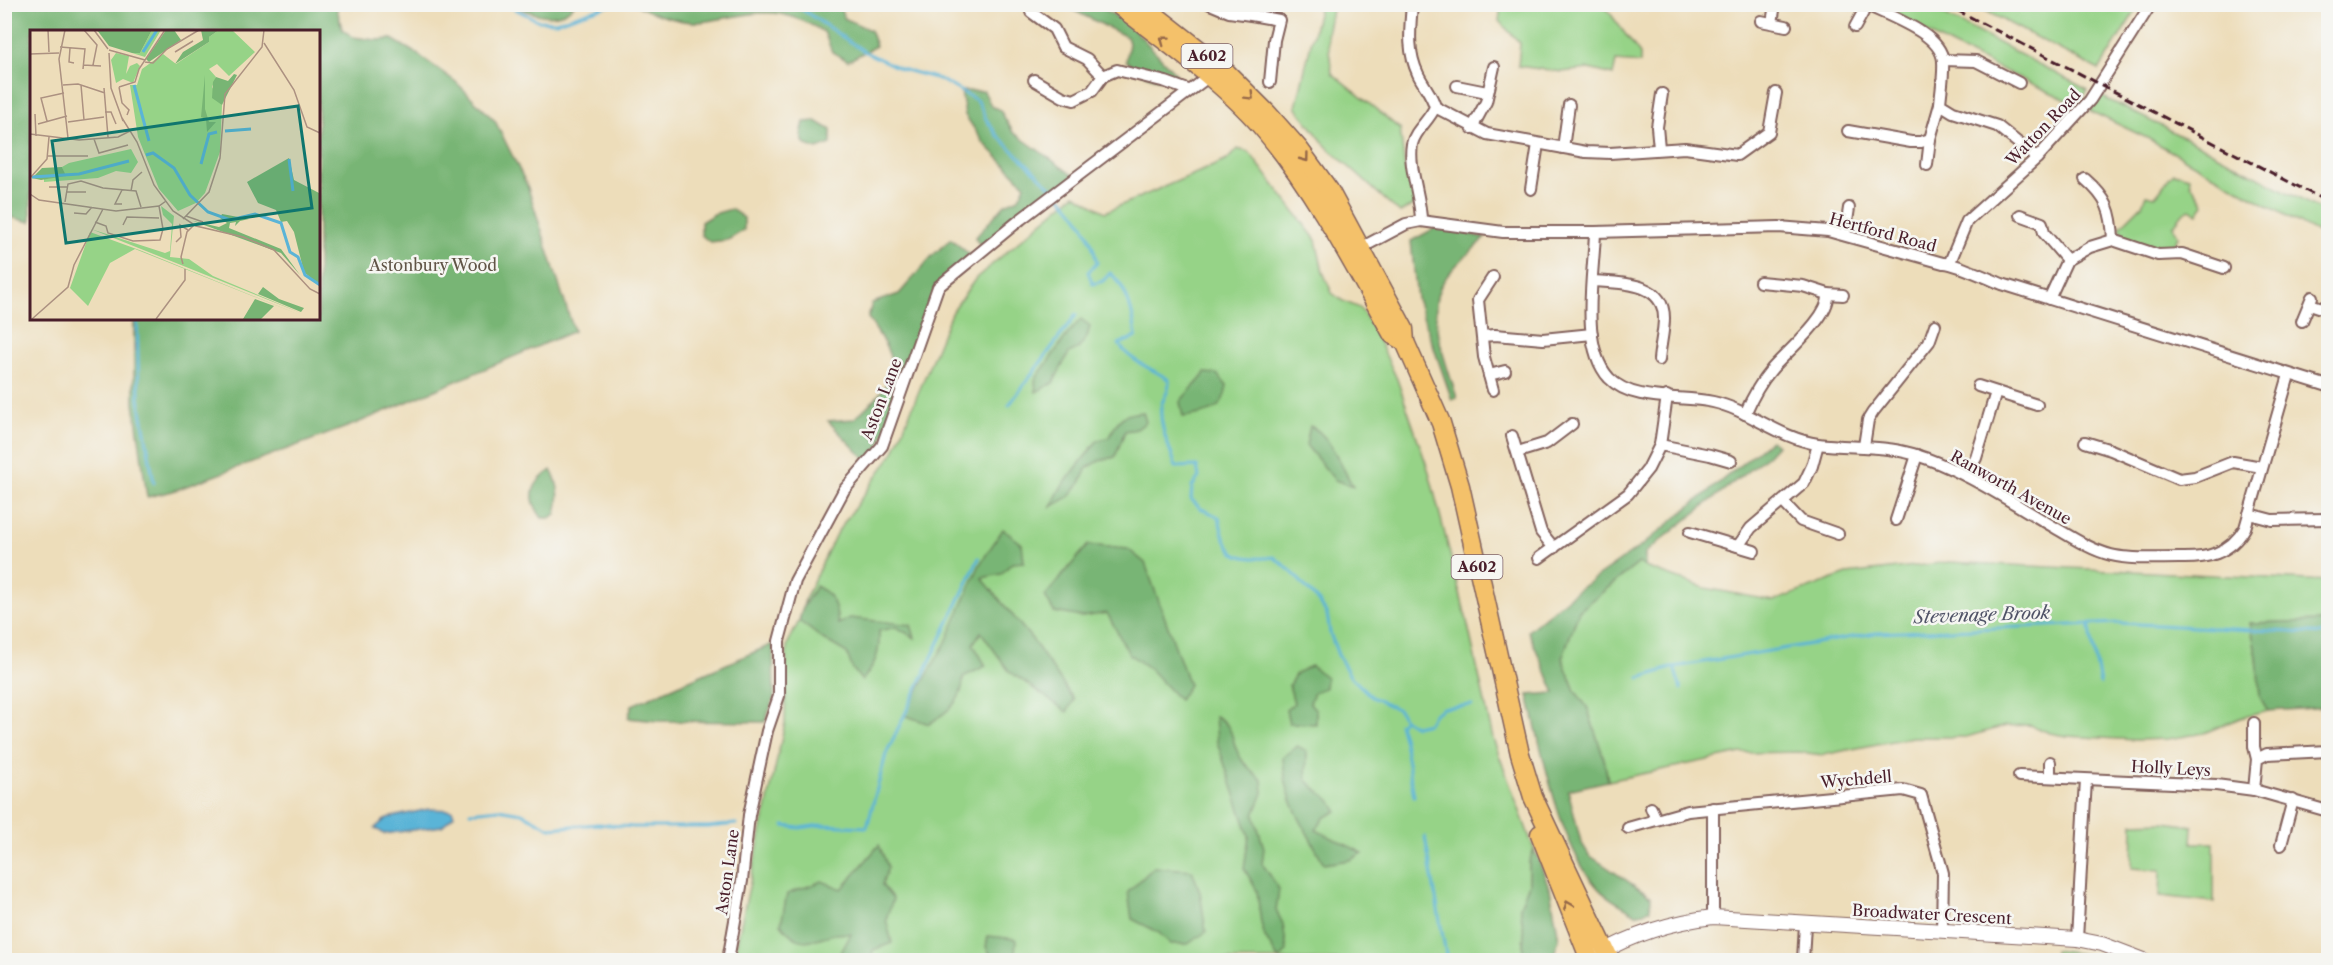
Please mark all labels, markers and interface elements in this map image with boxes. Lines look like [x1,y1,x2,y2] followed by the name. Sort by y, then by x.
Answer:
[30,30,320,320] inset map
[1160,37,1171,48] one-way arrow
[1182,44,1232,68] road number: A602
[2001,84,2085,170] street label: Watton Road
[1243,88,1254,99] one-way arrow
[1298,151,1309,162] one-way arrow
[1827,208,1939,256] street label: Hertford Road
[368,255,497,275] park label: Astonbury Wood
[856,355,906,444] street label: Aston Lane
[1947,445,2075,529] street label: Ranworth Avenue
[1452,555,1502,579] road number: A602
[1912,602,2051,628] water label: Stevenage Brook
[2131,756,2211,780] street label: Holly Leys
[1818,766,1893,792] street label: Wychdell
[711,828,743,917] street label: Aston Lane
[1852,900,2013,928] street label: Broadwater Crescent
[1562,901,1575,911] one-way arrow

